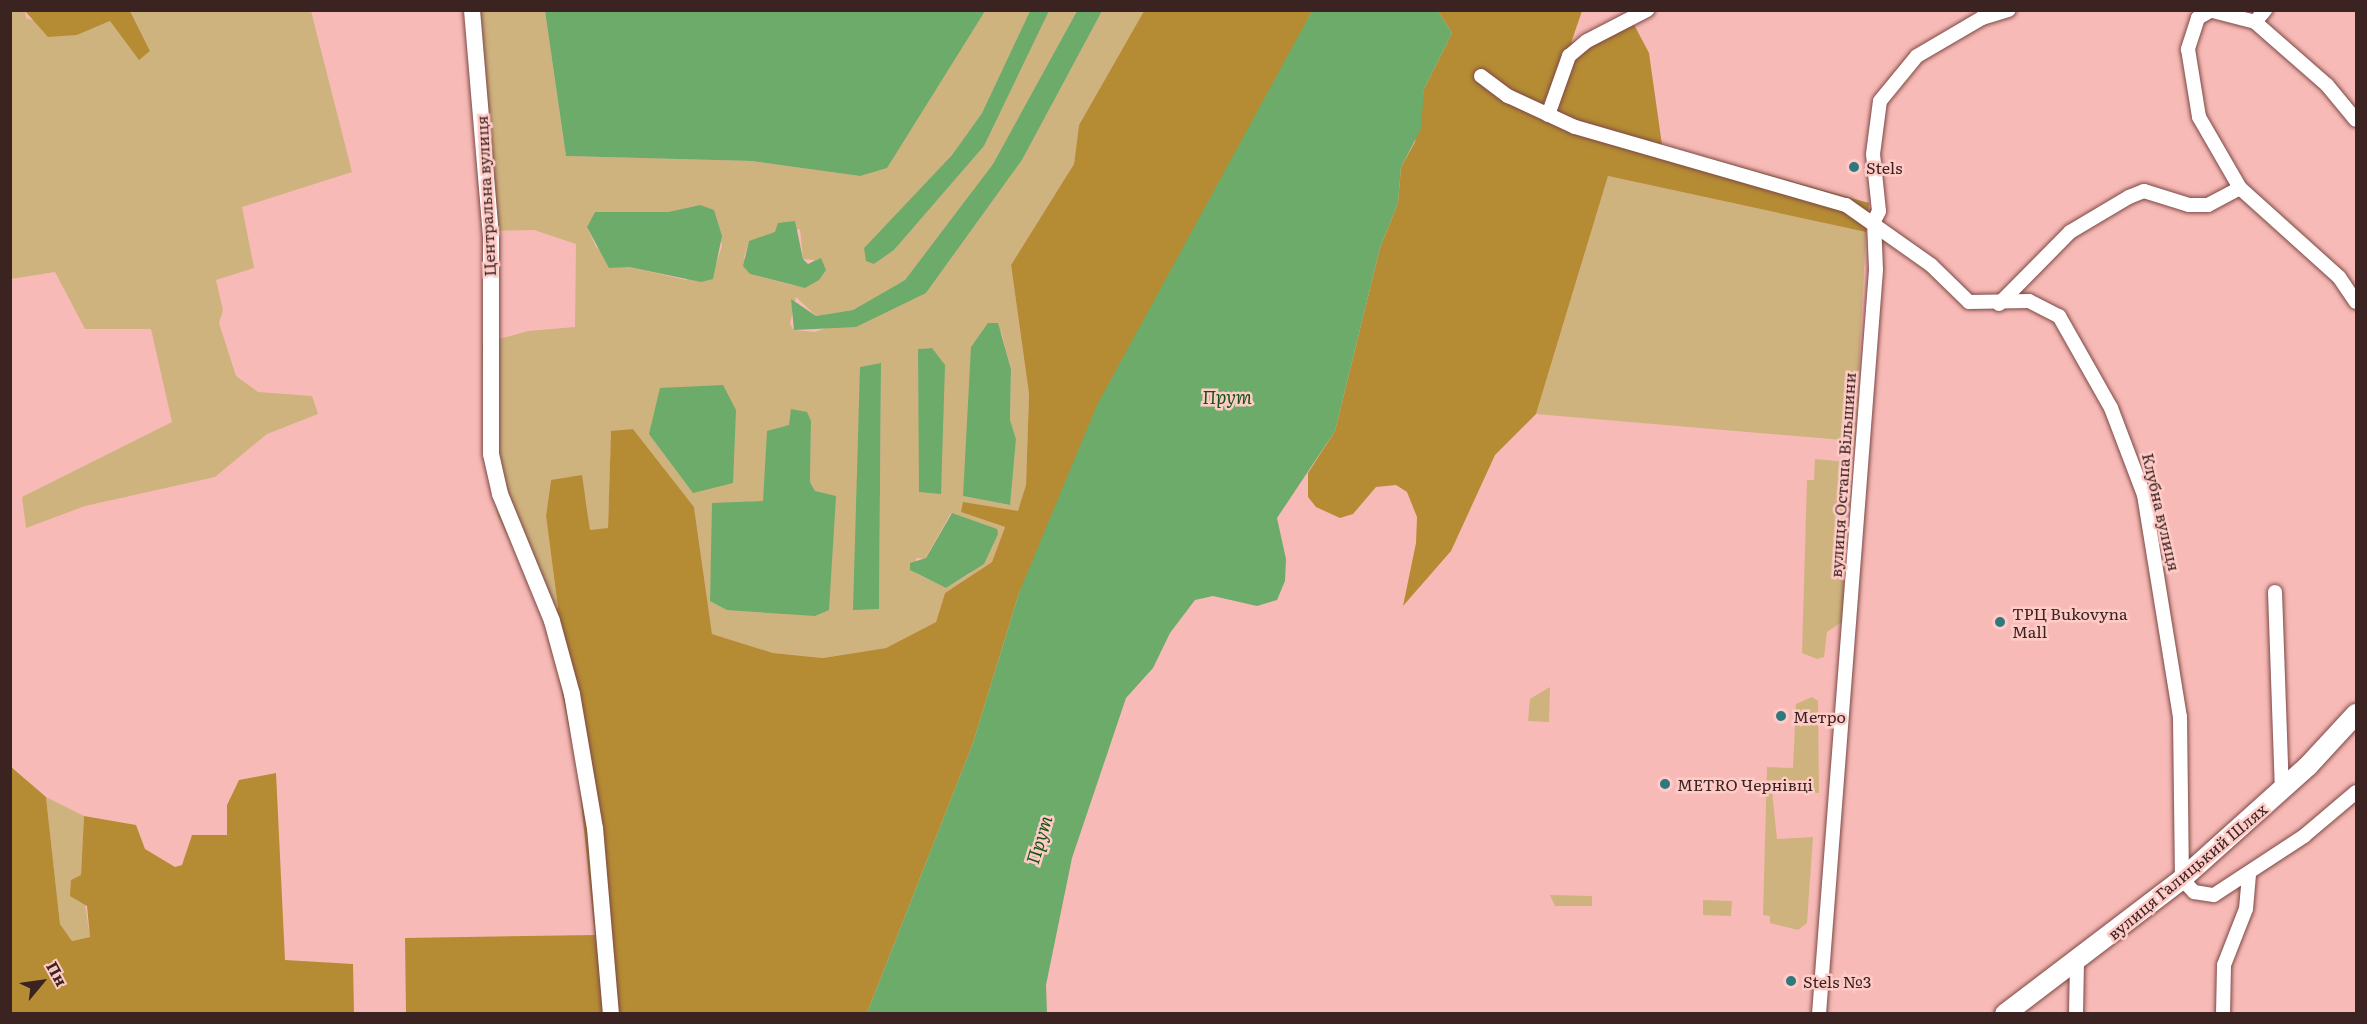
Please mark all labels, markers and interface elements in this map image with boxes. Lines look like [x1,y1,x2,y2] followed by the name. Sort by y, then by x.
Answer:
[471,115,499,277] street label: Центральна вулиця
[1866,157,1902,177] place label: Stels
[1847,160,1861,174] marker: Stels
[1825,372,1859,578] street label: вулиця Остапа Вільшини
[1202,386,1252,408] water label: Прут
[2139,451,2185,573] street label: Клубна вулиця
[2012,603,2128,641] place label: ТРЦ Bukovyna Mall
[1993,615,2007,629] marker: ТРЦ Bukovyna Mall
[1793,706,1846,726] place label: Метро
[1774,709,1788,723] marker: Метро
[1677,774,1813,794] place label: METRO Чернівці
[1658,777,1672,791] marker: METRO Чернівці
[2104,799,2270,943] street label: вулиця Галицький Шлях
[1021,813,1057,867] water label: Прут
[12,952,72,1012] north arrow
[41,957,74,990] text: Пн
[1803,971,1871,991] place label: Stels №3
[1784,974,1798,988] marker: Stels №3

